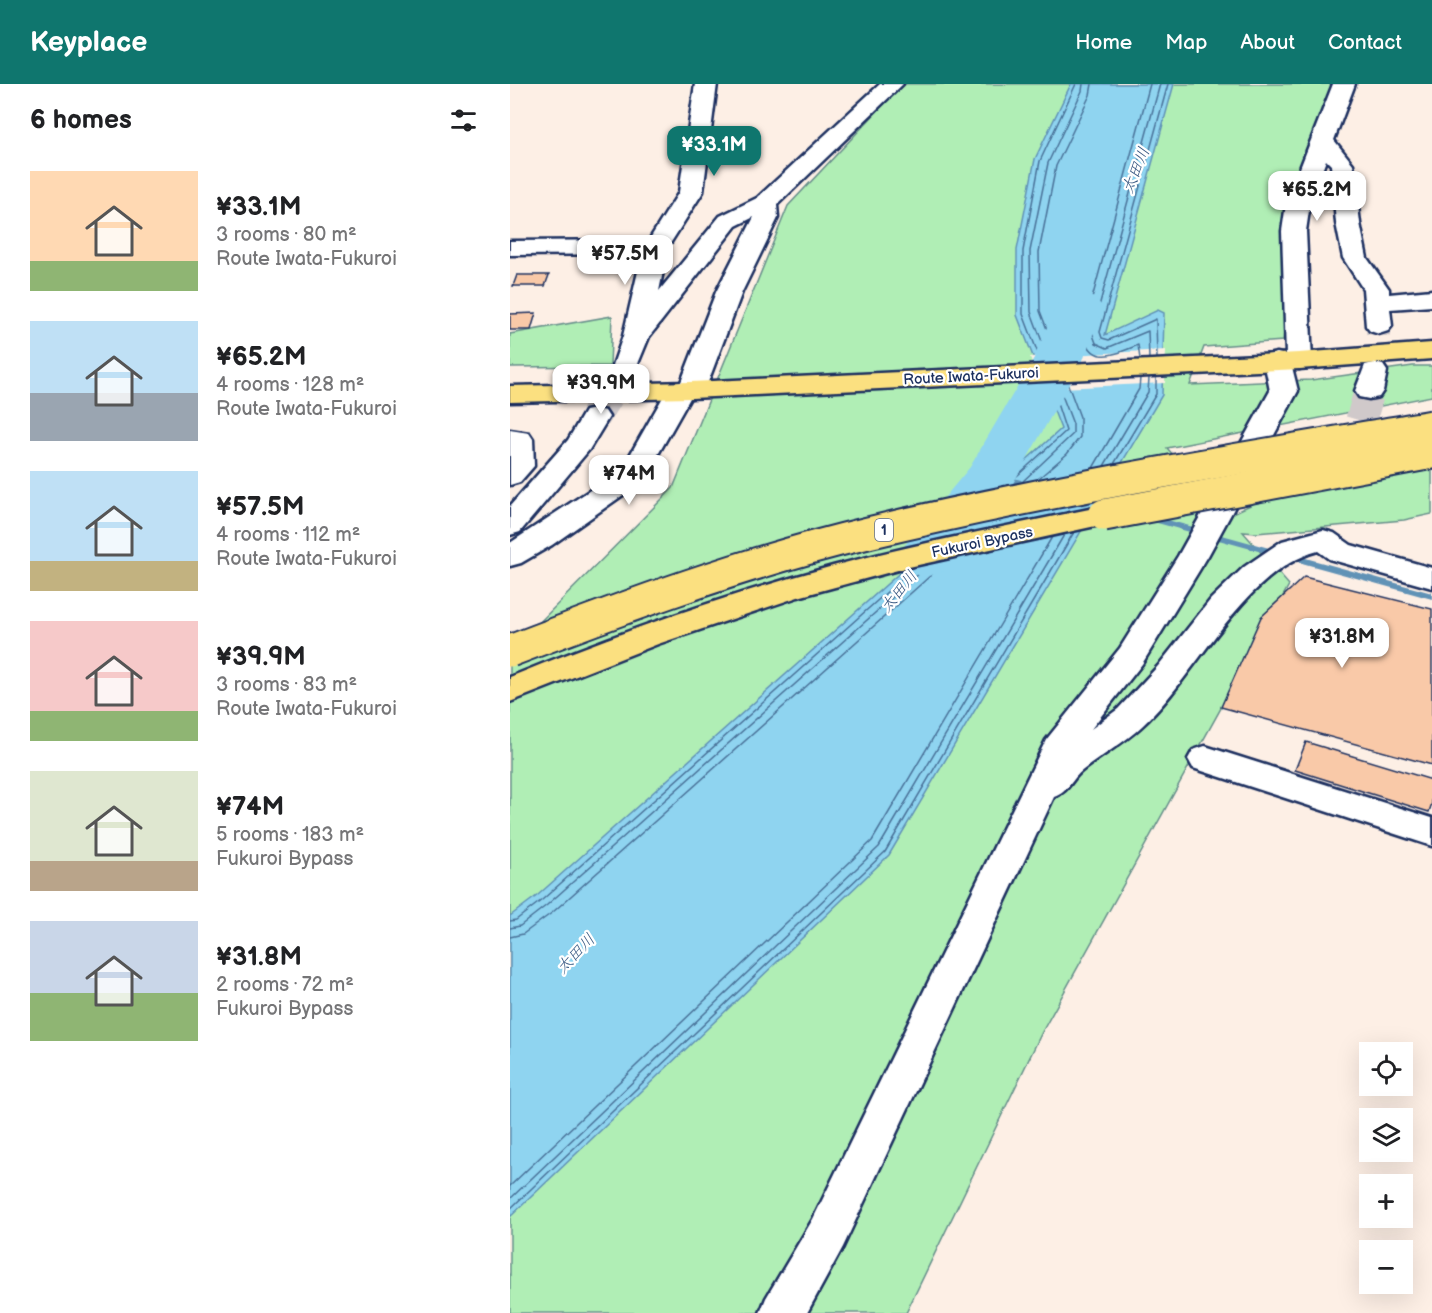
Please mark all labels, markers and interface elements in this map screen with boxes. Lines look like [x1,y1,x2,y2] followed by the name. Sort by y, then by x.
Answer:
[30,26,147,59] text: Keyplace
[1075,30,1132,55] text: Home
[1165,30,1207,55] text: Map
[1240,30,1295,55] text: About
[1328,30,1402,55] text: Contact
[447,104,480,137] icon: filters
[30,105,132,136] text: 6 homes
[665,126,763,177] pin: ¥33.1M
[681,133,747,157] text: ¥33.1M
[1119,145,1154,196] water label: 太田川
[1268,171,1366,222] pin: ¥65.2M
[1282,178,1352,202] text: ¥65.2M
[216,192,301,223] text: ¥33.1M
[78,195,150,267] icon: home
[216,223,357,247] text: 3 rooms · 80 m²
[576,235,674,286] pin: ¥57.5M
[591,242,659,266] text: ¥57.5M
[216,247,397,271] text: Route Iwata-Fukuroi
[216,342,306,373] text: ¥65.2M
[78,345,150,417] icon: home
[903,363,1039,390] street label: Route Iwata-Fukuroi
[552,364,650,415] pin: ¥39.9M
[566,371,636,395] text: ¥39.9M
[216,373,364,397] text: 4 rooms · 128 m²
[216,397,397,421] text: Route Iwata-Fukuroi
[593,455,665,506] pin: ¥74M
[603,462,655,486] text: ¥74M
[216,492,304,523] text: ¥57.5M
[78,495,150,567] icon: home
[875,519,893,541] road number: 1
[930,522,1035,562] street label: Fukuroi Bypass
[216,523,360,547] text: 4 rooms · 112 m²
[216,547,397,571] text: Route Iwata-Fukuroi
[877,567,922,617] water label: 太田川
[1293,618,1391,669] pin: ¥31.8M
[1309,625,1375,649] text: ¥31.8M
[216,642,306,673] text: ¥39.9M
[78,645,150,717] icon: home
[216,673,357,697] text: 3 rooms · 83 m²
[216,697,397,721] text: Route Iwata-Fukuroi
[216,792,284,823] text: ¥74M
[78,795,150,867] icon: home
[216,823,364,847] text: 5 rooms · 183 m²
[216,847,353,871] text: Fukuroi Bypass
[553,930,600,978] water label: 太田川
[216,942,302,973] text: ¥31.8M
[78,945,150,1017] icon: home
[216,973,354,997] text: 2 rooms · 72 m²
[216,997,353,1021] text: Fukuroi Bypass
[1359,1042,1413,1294] map controls
[1359,1042,1413,1096] button: locate
[1359,1108,1413,1162] button: layers
[1359,1174,1413,1228] button: +
[1359,1240,1413,1294] button: −

